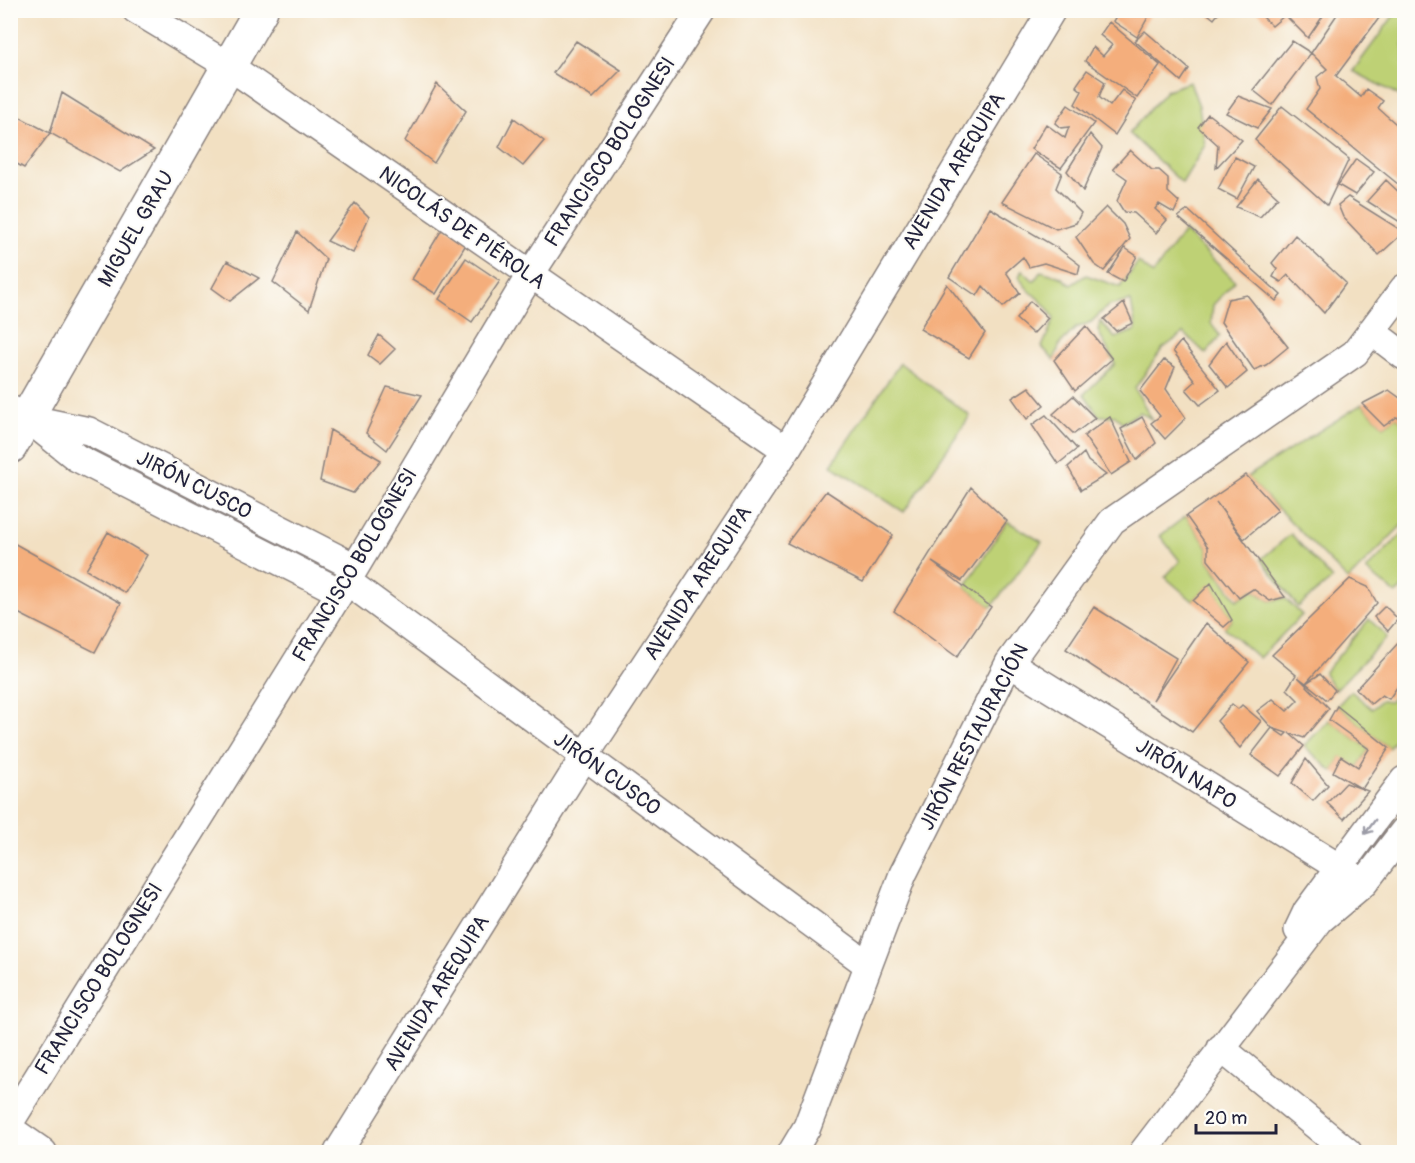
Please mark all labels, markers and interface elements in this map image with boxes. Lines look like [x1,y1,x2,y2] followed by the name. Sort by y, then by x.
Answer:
[538,52,682,252] street label: FRANCISCO BOLOGNESI
[896,88,1012,254] street label: AVENIDA AREQUIPA
[373,160,551,296] street label: NICOLÁS DE PIÉROLA
[92,166,180,292] street label: MIGUEL GRAU
[132,444,257,526] street label: JIRÓN CUSCO
[286,463,424,667] street label: FRANCISCO BOLOGNESI
[638,501,758,665] street label: AVENIDA AREQUIPA
[912,638,1035,835] street label: JIRÓN RESTAURACIÓN
[548,725,666,822] street label: JIRÓN CUSCO
[1131,732,1242,816] street label: JIRÓN NAPO
[1364,818,1376,834] one-way arrow
[29,878,169,1080] street label: FRANCISCO BOLOGNESI
[378,910,496,1076] street label: AVENIDA AREQUIPA
[1196,1097,1276,1135] scale bar
[1205,1107,1247,1130] text: 20 m

